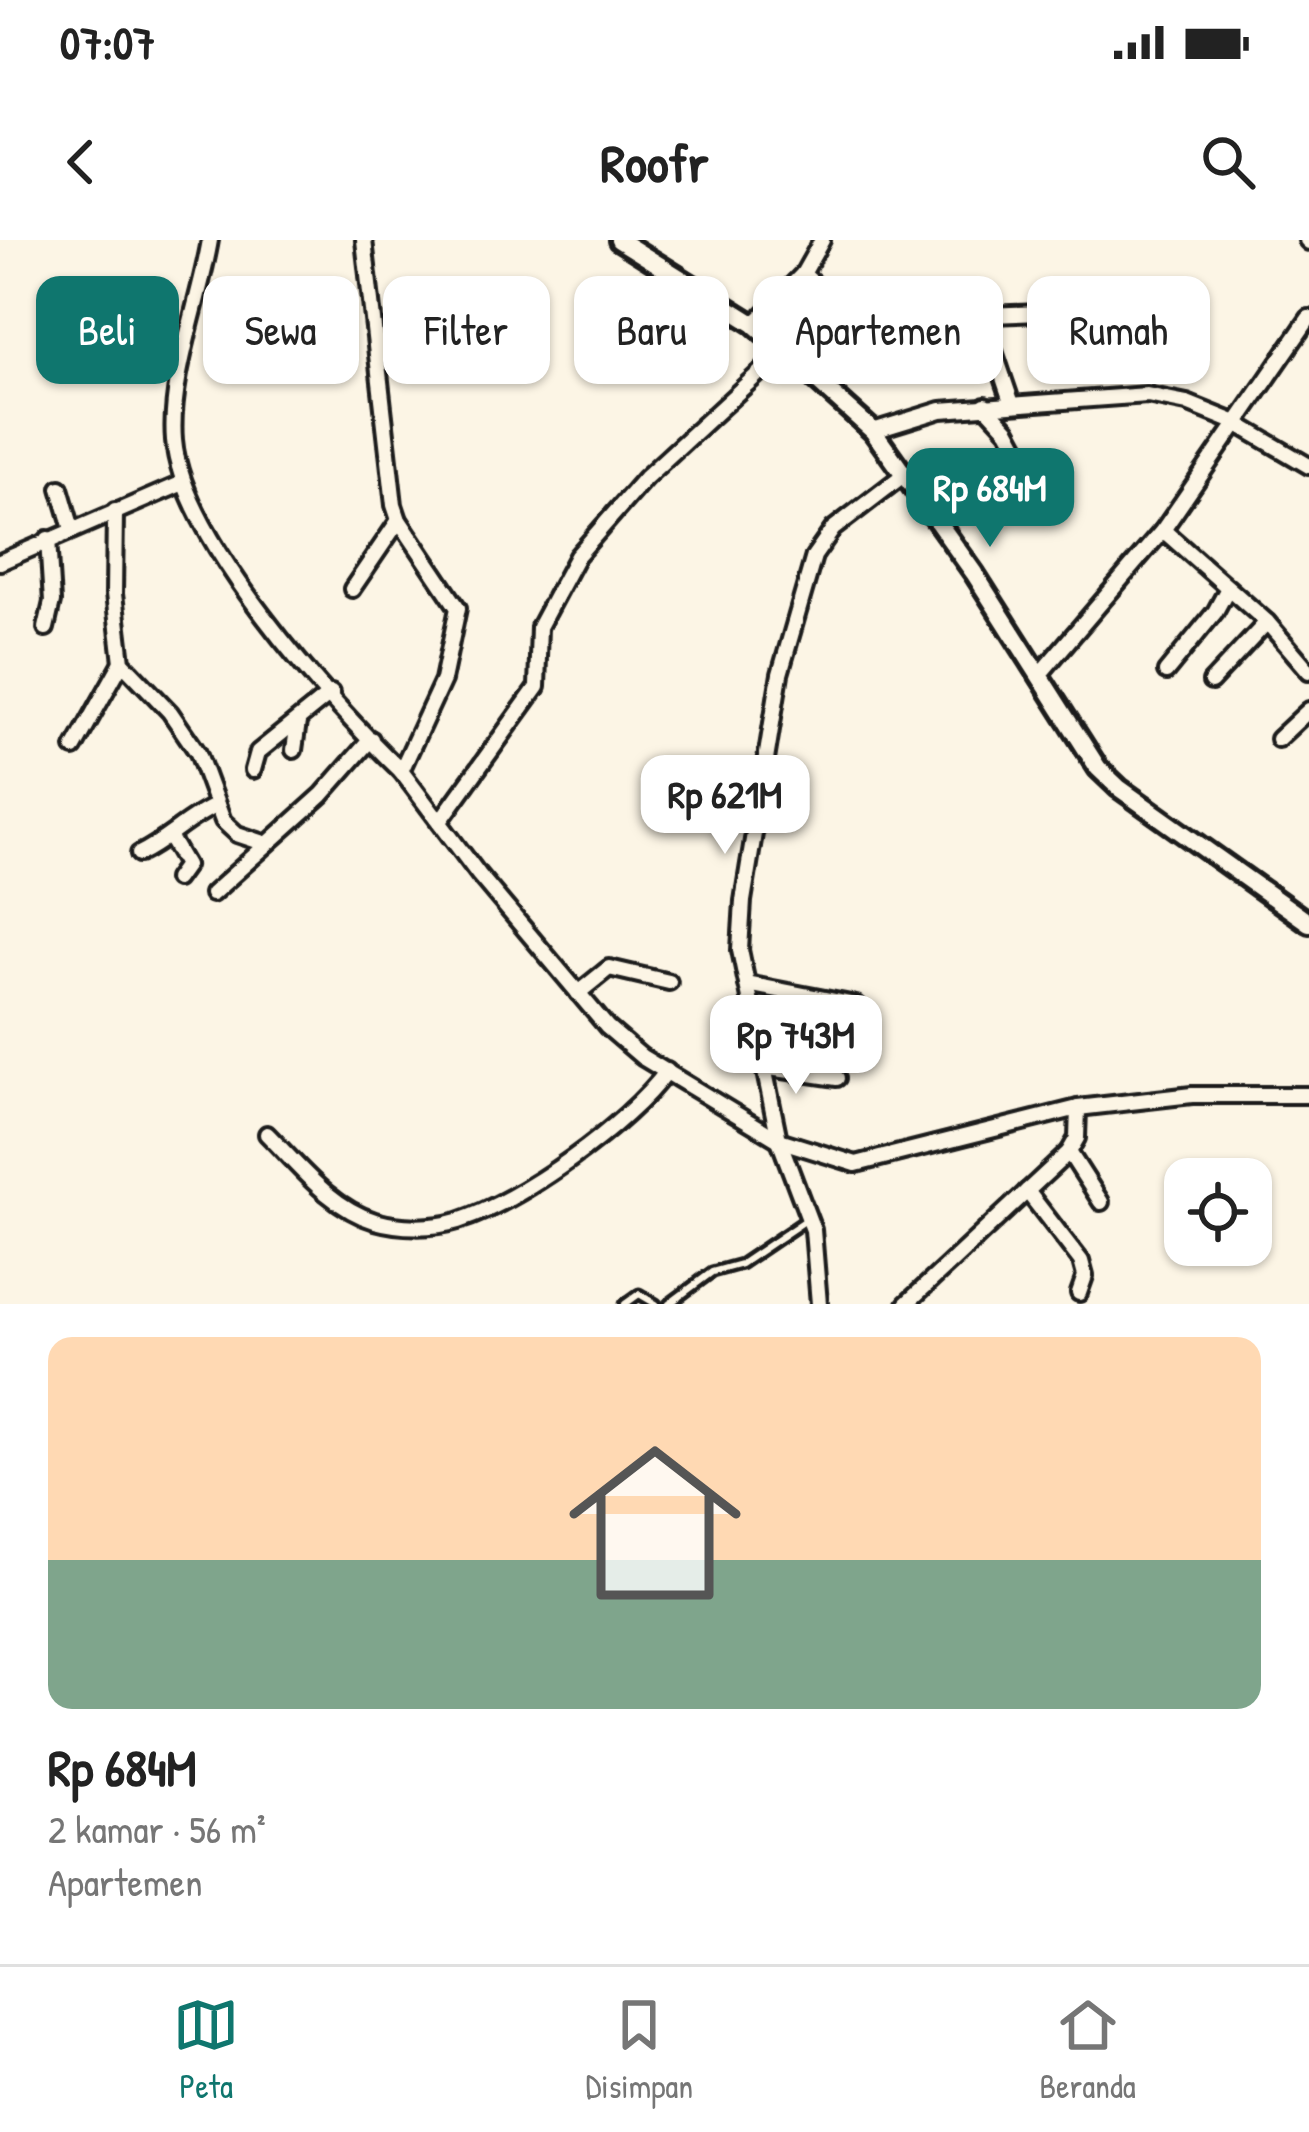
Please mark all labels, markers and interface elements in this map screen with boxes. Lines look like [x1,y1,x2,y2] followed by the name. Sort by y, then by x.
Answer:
[60,12,155,73] text: 07:07
[600,126,709,199] text: Roofr
[48,129,114,195] icon: back
[1195,129,1261,195] icon: search
[36,276,179,384] chip: Beli
[203,276,359,384] chip: Sewa
[383,276,550,384] chip: Filter
[574,276,729,384] chip: Baru
[753,276,1003,384] chip: Apartemen
[1027,276,1210,384] chip: Rumah
[879,448,1101,550] pin: Rp 684M
[933,460,1047,513] text: Rp 684M
[614,755,836,857] pin: Rp 621M
[668,767,782,820] text: Rp 621M
[685,995,907,1097] pin: Rp 743M
[737,1007,855,1060] text: Rp 743M
[1164,1158,1272,1266] map controls
[1164,1158,1272,1266] button: locate
[547,1415,763,1631] icon: home
[48,1733,197,1802] text: Rp 684M
[48,1802,266,1855] text: 2 kamar · 56 m²
[48,1855,203,1908] text: Apartemen
[173,1992,239,2108] tab: Peta
[586,1992,693,2108] tab: Disimpan
[1040,1992,1136,2108] tab: Beranda

